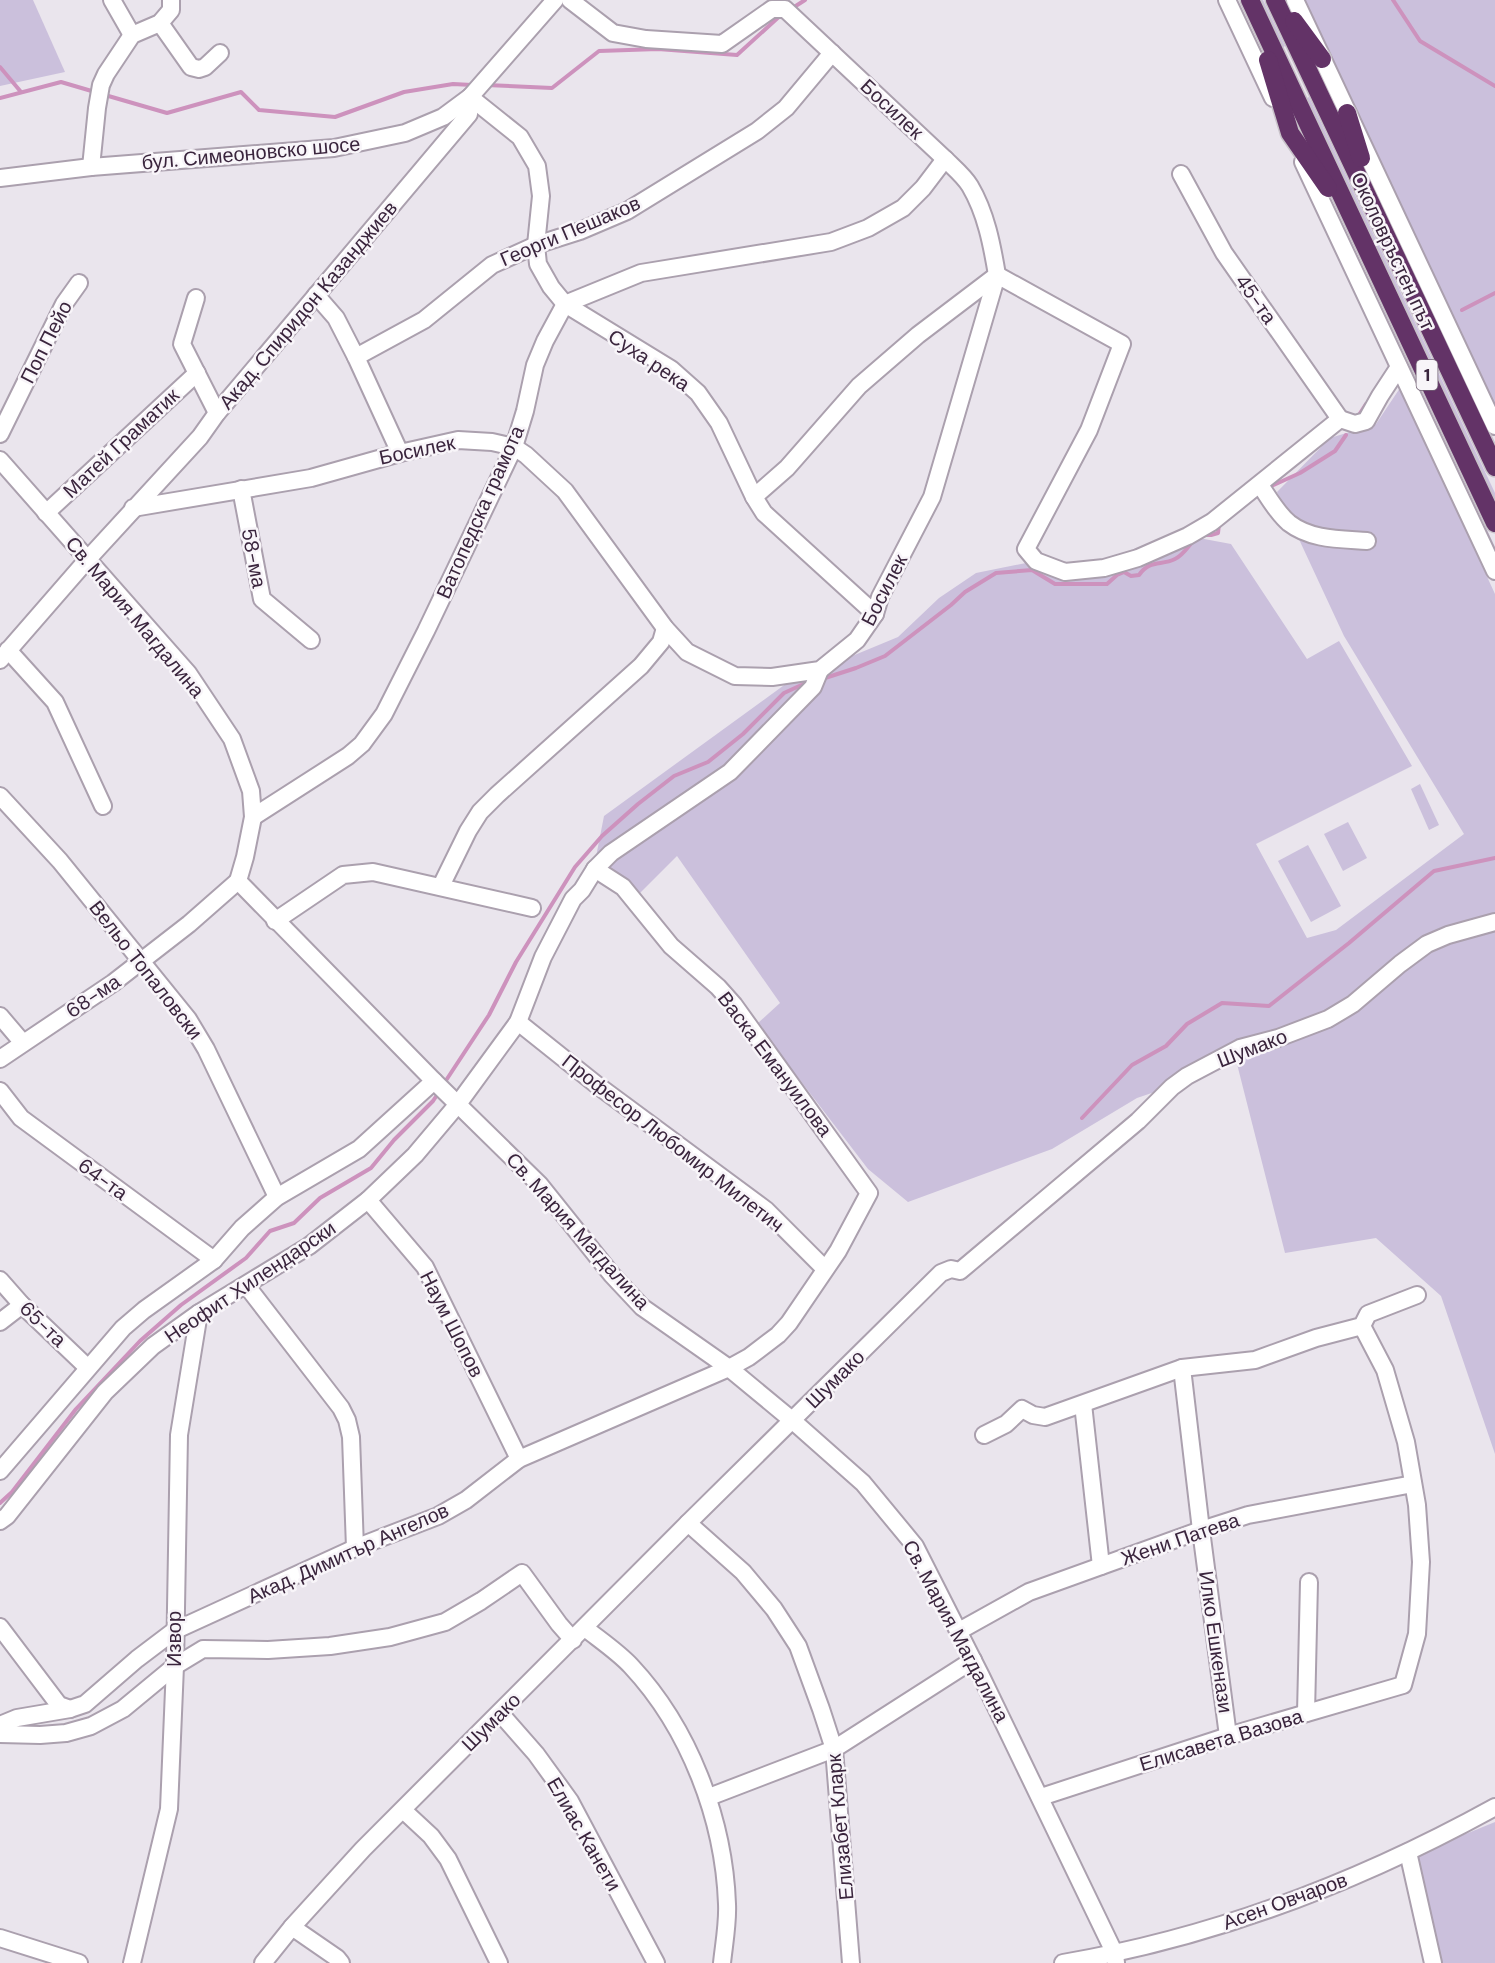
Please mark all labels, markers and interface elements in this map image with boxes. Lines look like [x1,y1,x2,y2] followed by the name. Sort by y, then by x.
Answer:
[855,73,929,145] street label: Босилек
[141,130,361,176] street label: бул. Симеоновско шосе
[1345,168,1441,334] street label: Околовръстен път
[496,190,644,272] street label: Георги Пешаков
[213,195,403,415] street label: Акад. Спиридон Казанджиев
[1230,269,1283,330] street label: 45-та
[14,296,78,388] street label: Поп Пейо
[603,323,696,397] street label: Суха река
[1416,360,1438,390] road number: 1
[57,382,185,504] street label: Матей Граматик
[430,421,530,603] street label: Ватопедска грамота
[377,429,458,471] street label: Босилек
[236,526,273,591] street label: 58-ма
[60,531,211,704] street label: Св. Мария Магдалина
[855,550,913,630] street label: Босилек
[84,895,208,1045] street label: Вельо Топаловски
[61,968,126,1024] street label: 68-ма
[712,986,839,1142] street label: Васка Емануилова
[1213,1023,1291,1073] street label: Шумако
[557,1048,789,1238] street label: Професор Любомир Милетич
[500,1147,656,1316] street label: Св. Мария Магдалина
[73,1152,134,1206] street label: 64-та
[159,1215,341,1349] street label: Неофит Хилендарски
[414,1266,490,1382] street label: Наум Шопов
[14,1295,73,1353] street label: 65-та
[800,1344,870,1414] street label: Шумако
[243,1497,453,1609] street label: Акад. Димитър Ангелов
[1117,1506,1243,1571] street label: Жени Патева
[897,1535,1016,1727] street label: Св. Мария Магдалина
[1193,1569,1239,1715] street label: Илко Ешкенази
[161,1611,187,1667] street label: Извор
[456,1687,526,1757] street label: Шумако
[1136,1703,1307,1777] street label: Елисавета Вазова
[821,1752,859,1901] street label: Елизабет Кларк
[541,1772,627,1896] street label: Елиас Канети
[1219,1866,1351,1936] street label: Асен Овчаров

